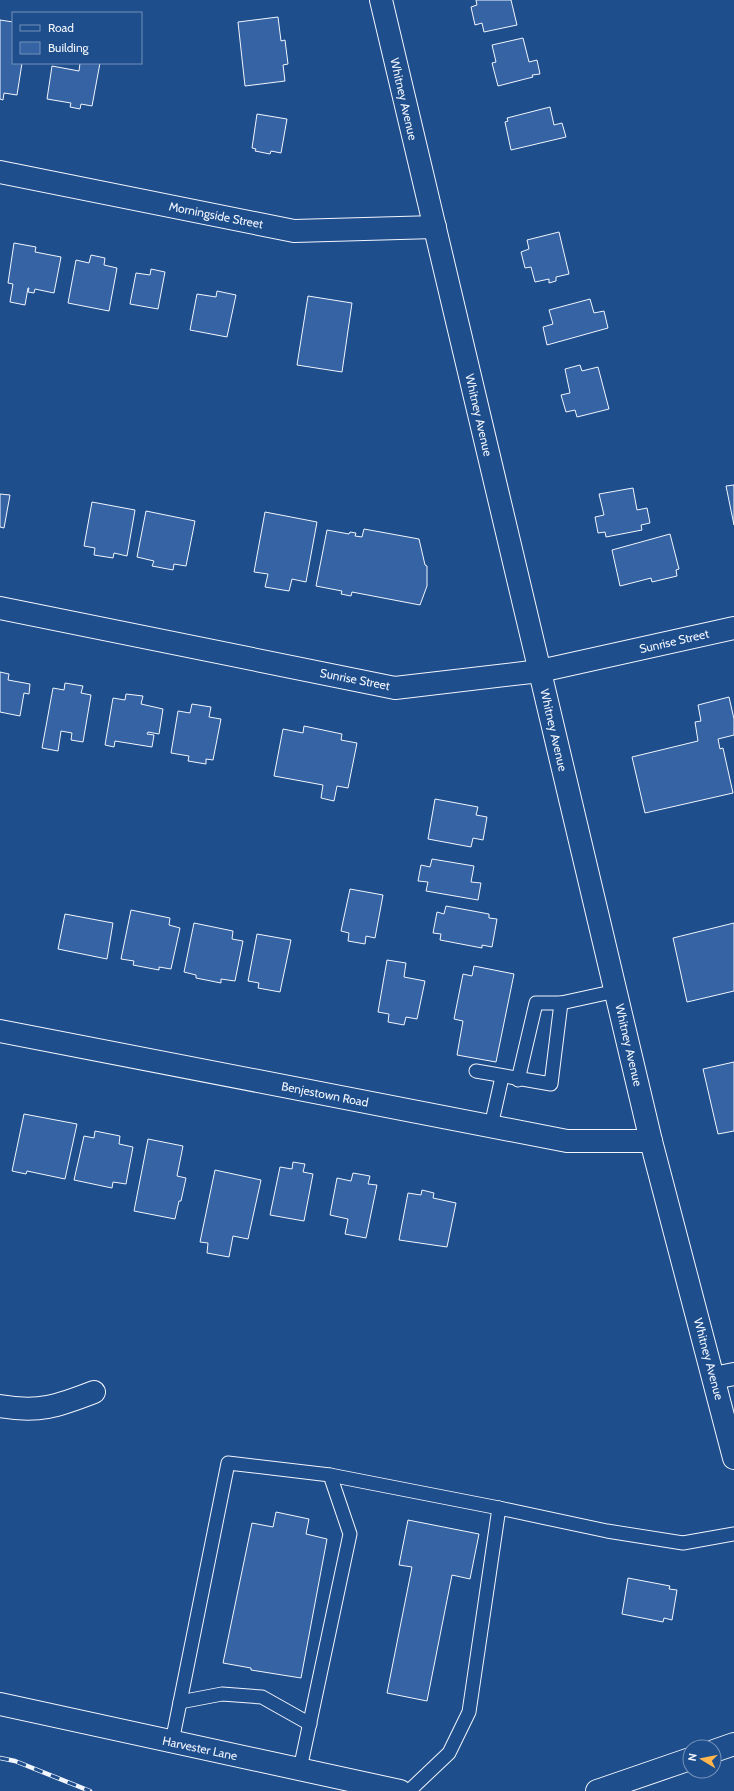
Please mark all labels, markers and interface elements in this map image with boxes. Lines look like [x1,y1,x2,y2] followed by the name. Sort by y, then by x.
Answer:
[12,12,142,64] legend
[48,20,74,35] text: Road
[48,40,90,55] text: Building
[387,56,421,142] street label: Whitney Avenue
[168,198,264,232] street label: Morningside Street
[462,372,496,458] street label: Whitney Avenue
[638,626,710,656] street label: Sunrise Street
[319,665,391,693] street label: Sunrise Street
[537,687,571,773] street label: Whitney Avenue
[612,1002,646,1088] street label: Whitney Avenue
[280,1078,370,1110] street label: Benjestown Road
[691,1316,727,1402] street label: Whitney Avenue
[161,1733,239,1763] street label: Harvester Lane
[682,1739,722,1779] north arrow
[685,1752,700,1762] text: N

